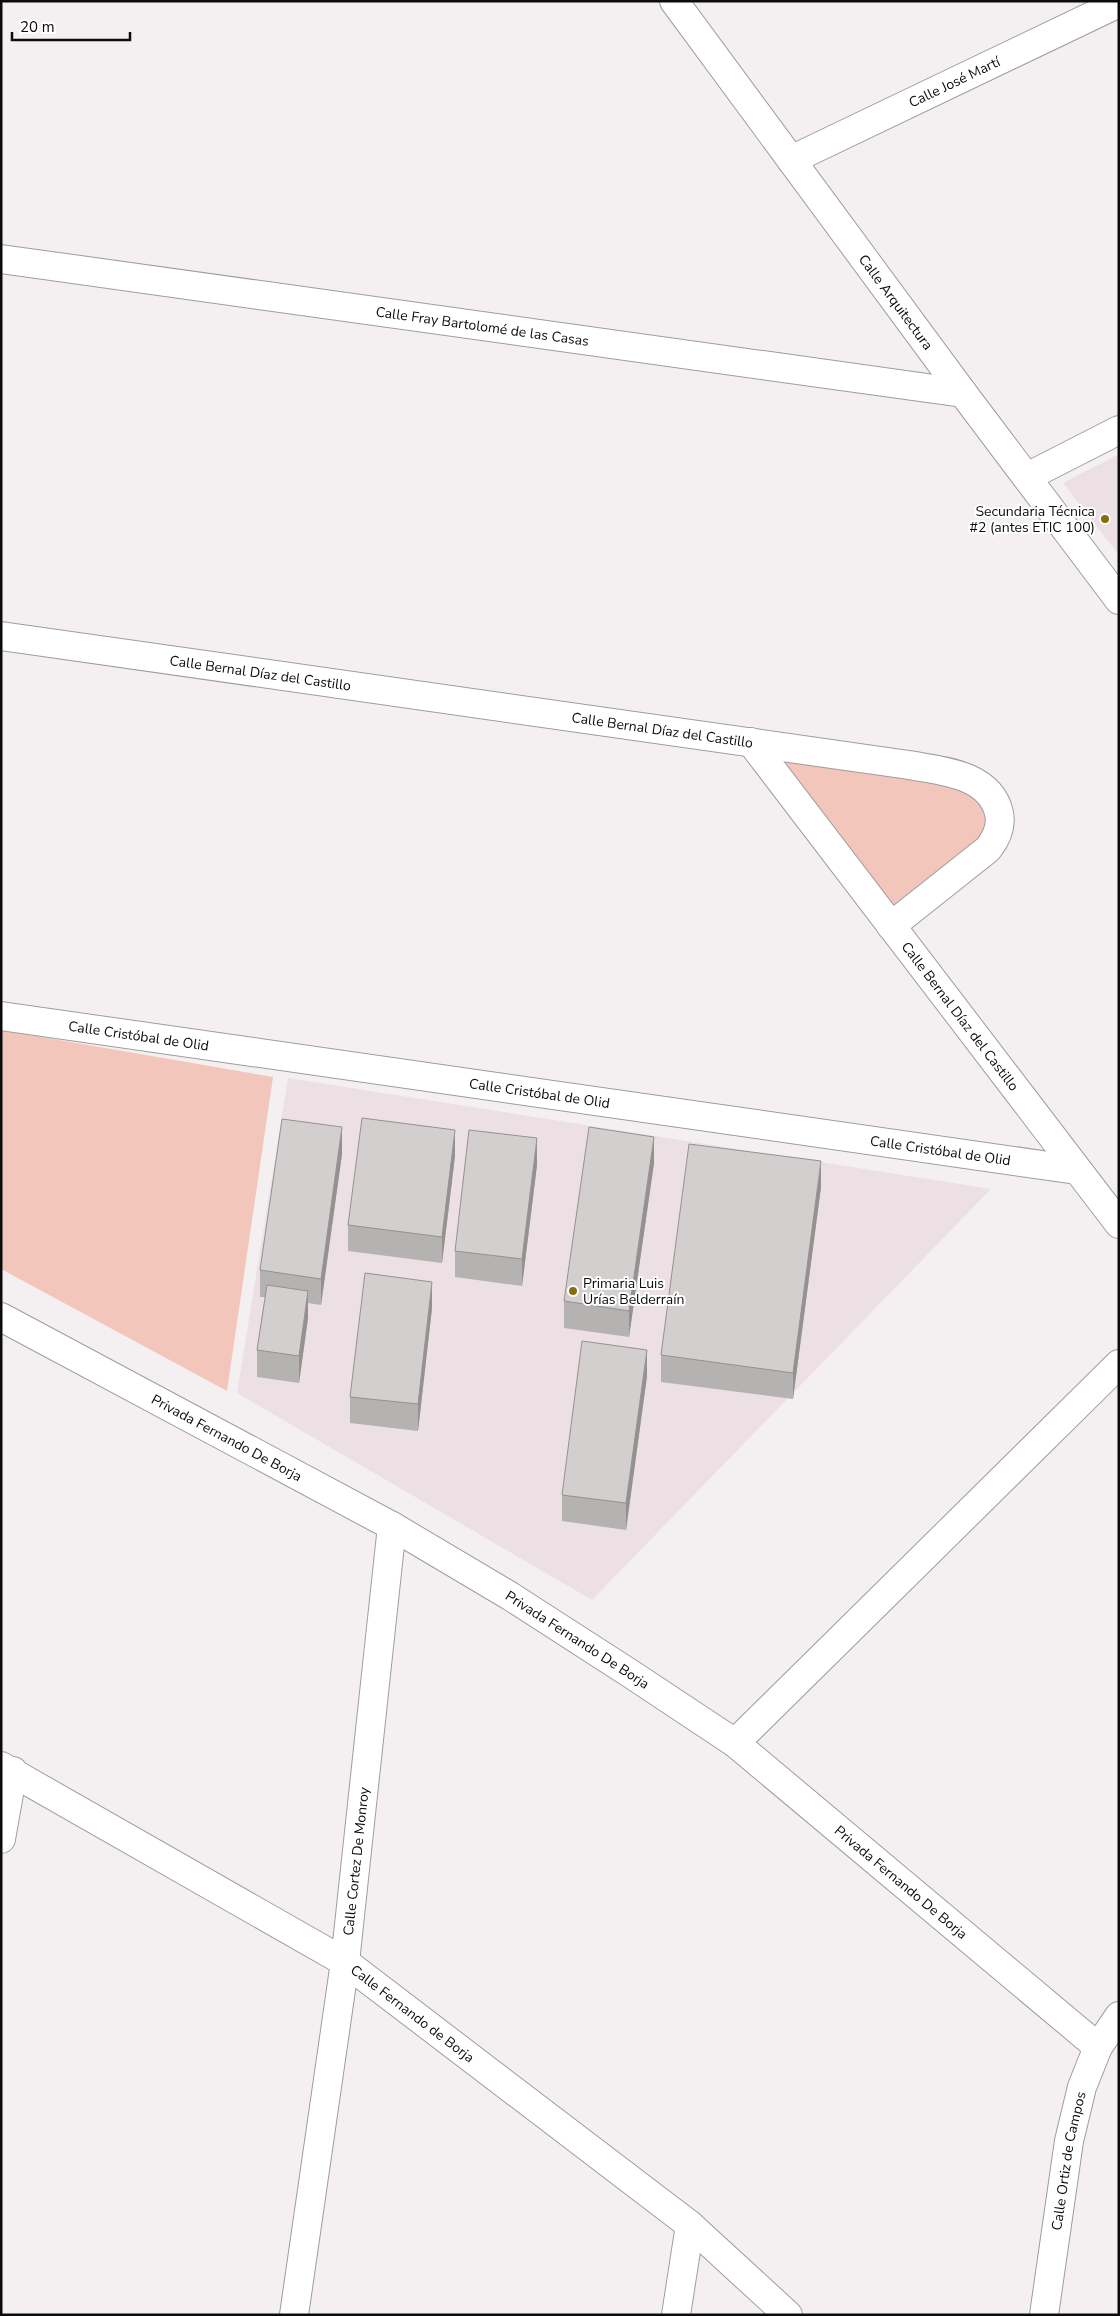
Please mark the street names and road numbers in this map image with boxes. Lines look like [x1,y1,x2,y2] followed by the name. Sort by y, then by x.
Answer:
[906,52,1004,112] street label: Calle José Martí
[854,251,937,354] street label: Calle Arquitectura
[374,302,590,351] street label: Calle Fray Bartolomé de las Casas
[168,651,352,696] street label: Calle Bernal Díaz del Castillo
[570,708,754,753] street label: Calle Bernal Díaz del Castillo
[897,938,1023,1095] street label: Calle Bernal Díaz del Castillo
[67,1017,210,1056] street label: Calle Cristóbal de Olid
[468,1074,611,1113] street label: Calle Cristóbal de Olid
[869,1131,1012,1170] street label: Calle Cristóbal de Olid
[148,1390,305,1486] street label: Privada Fernando De Borja
[502,1587,653,1694] street label: Privada Fernando De Borja
[339,1785,374,1937] street label: Calle Cortez De Monroy
[830,1821,971,1944] street label: Privada Fernando De Borja
[347,1961,478,2067] street label: Calle Fernando de Borja
[1047,2089,1091,2232] street label: Calle Ortiz de Campos

